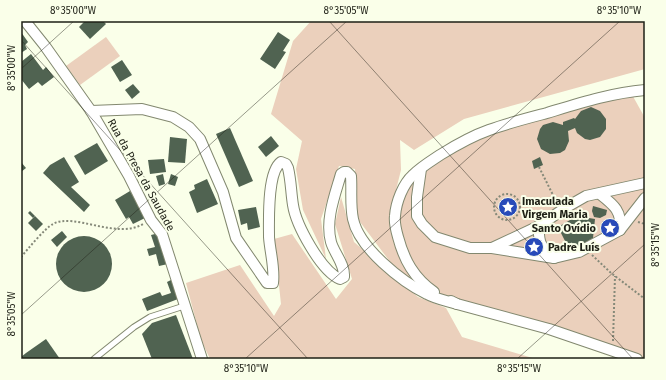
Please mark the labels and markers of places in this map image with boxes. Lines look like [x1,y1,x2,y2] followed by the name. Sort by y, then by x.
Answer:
[521,195,588,221] place label: Imaculada Virgem Maria
[497,196,519,218] place icon: Imaculada Virgem Maria
[599,217,621,239] place icon: Santo Ovídio
[532,222,597,235] place label: Santo Ovídio
[523,236,545,258] place icon: Padre Luís
[548,241,600,254] place label: Padre Luís

